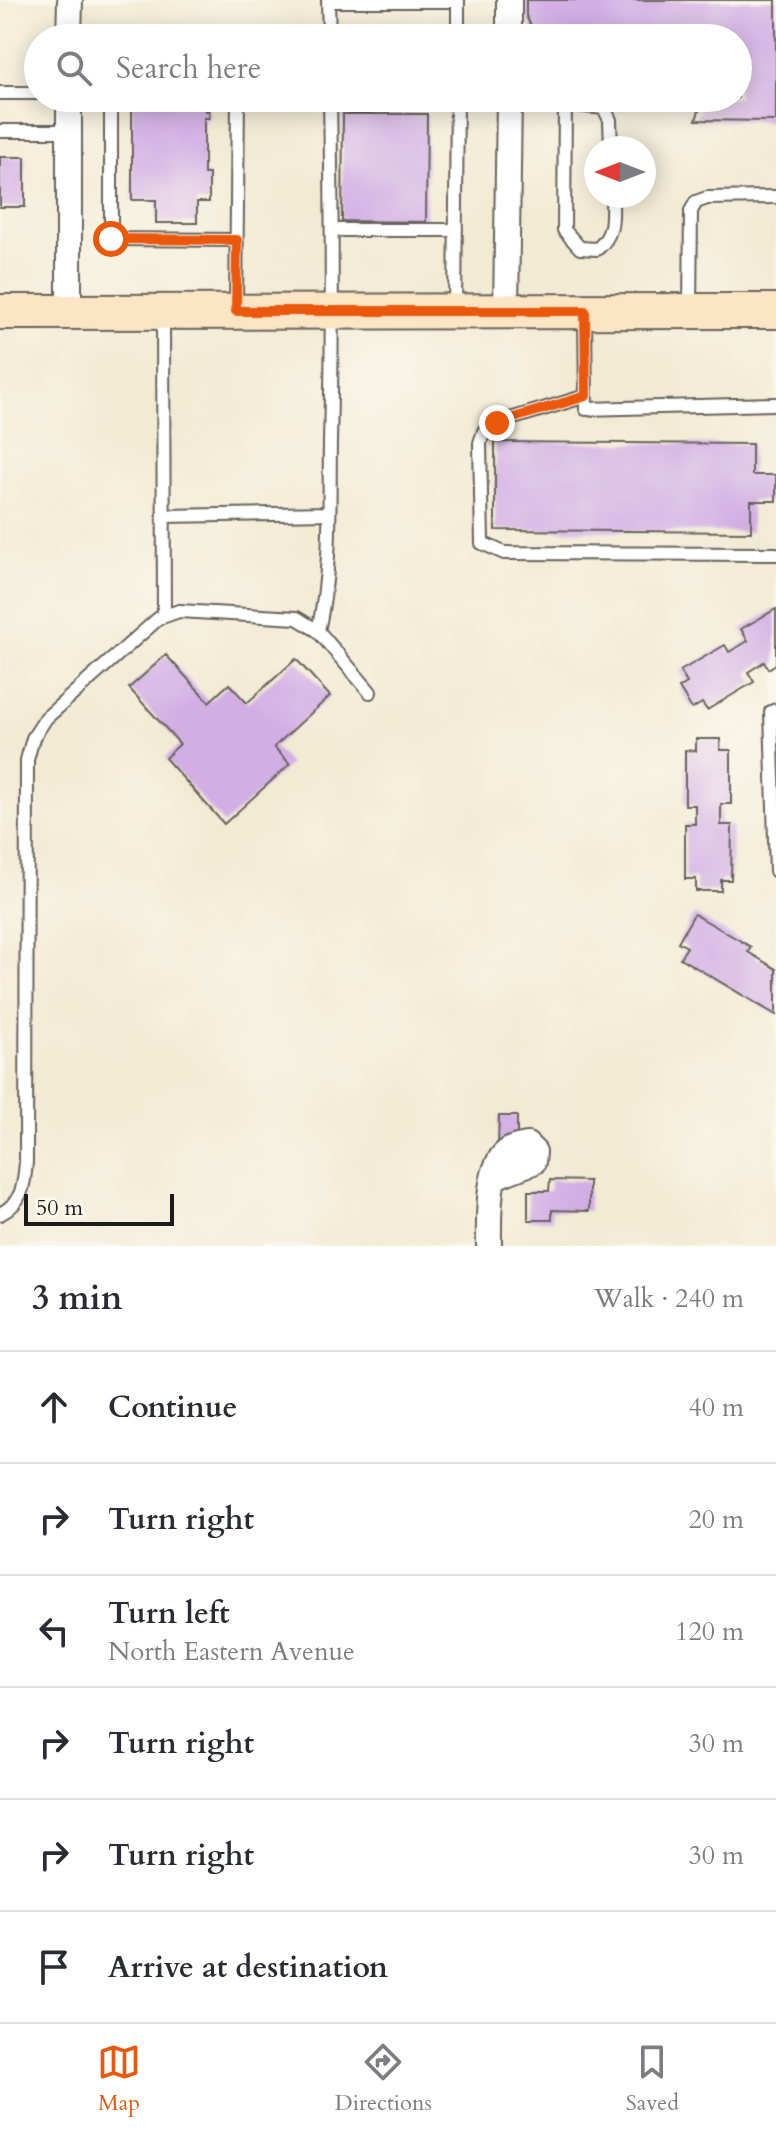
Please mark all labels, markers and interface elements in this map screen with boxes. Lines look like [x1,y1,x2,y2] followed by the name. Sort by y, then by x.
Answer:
[24,24,752,112] search box
[52,46,96,90] icon: search
[116,48,261,89] text: Search here
[584,136,656,208] north arrow
[93,221,129,257] route start
[479,405,515,441] route end
[24,1190,174,1226] scale bar
[36,1193,83,1223] text: 50 m
[32,1275,123,1321] text: 3 min
[594,1281,744,1316] text: Walk · 240 m
[32,1385,76,1429] icon: ahead
[108,1387,237,1428] text: Continue
[688,1390,744,1425] text: 40 m
[32,1497,76,1541] icon: right
[108,1499,254,1540] text: Turn right
[688,1502,744,1537] text: 20 m
[108,1593,230,1634] text: Turn left
[32,1609,76,1653] icon: left
[675,1614,744,1649] text: 120 m
[108,1634,355,1669] text: North Eastern Avenue
[32,1721,76,1765] icon: right
[108,1723,254,1764] text: Turn right
[688,1726,744,1761] text: 30 m
[32,1833,76,1877] icon: right
[108,1835,254,1876] text: Turn right
[688,1838,744,1873] text: 30 m
[32,1945,76,1989] icon: arrive
[108,1947,388,1988] text: Arrive at destination
[97,2040,141,2118] tab: Map
[335,2040,432,2118] tab: Directions
[626,2040,679,2118] tab: Saved

